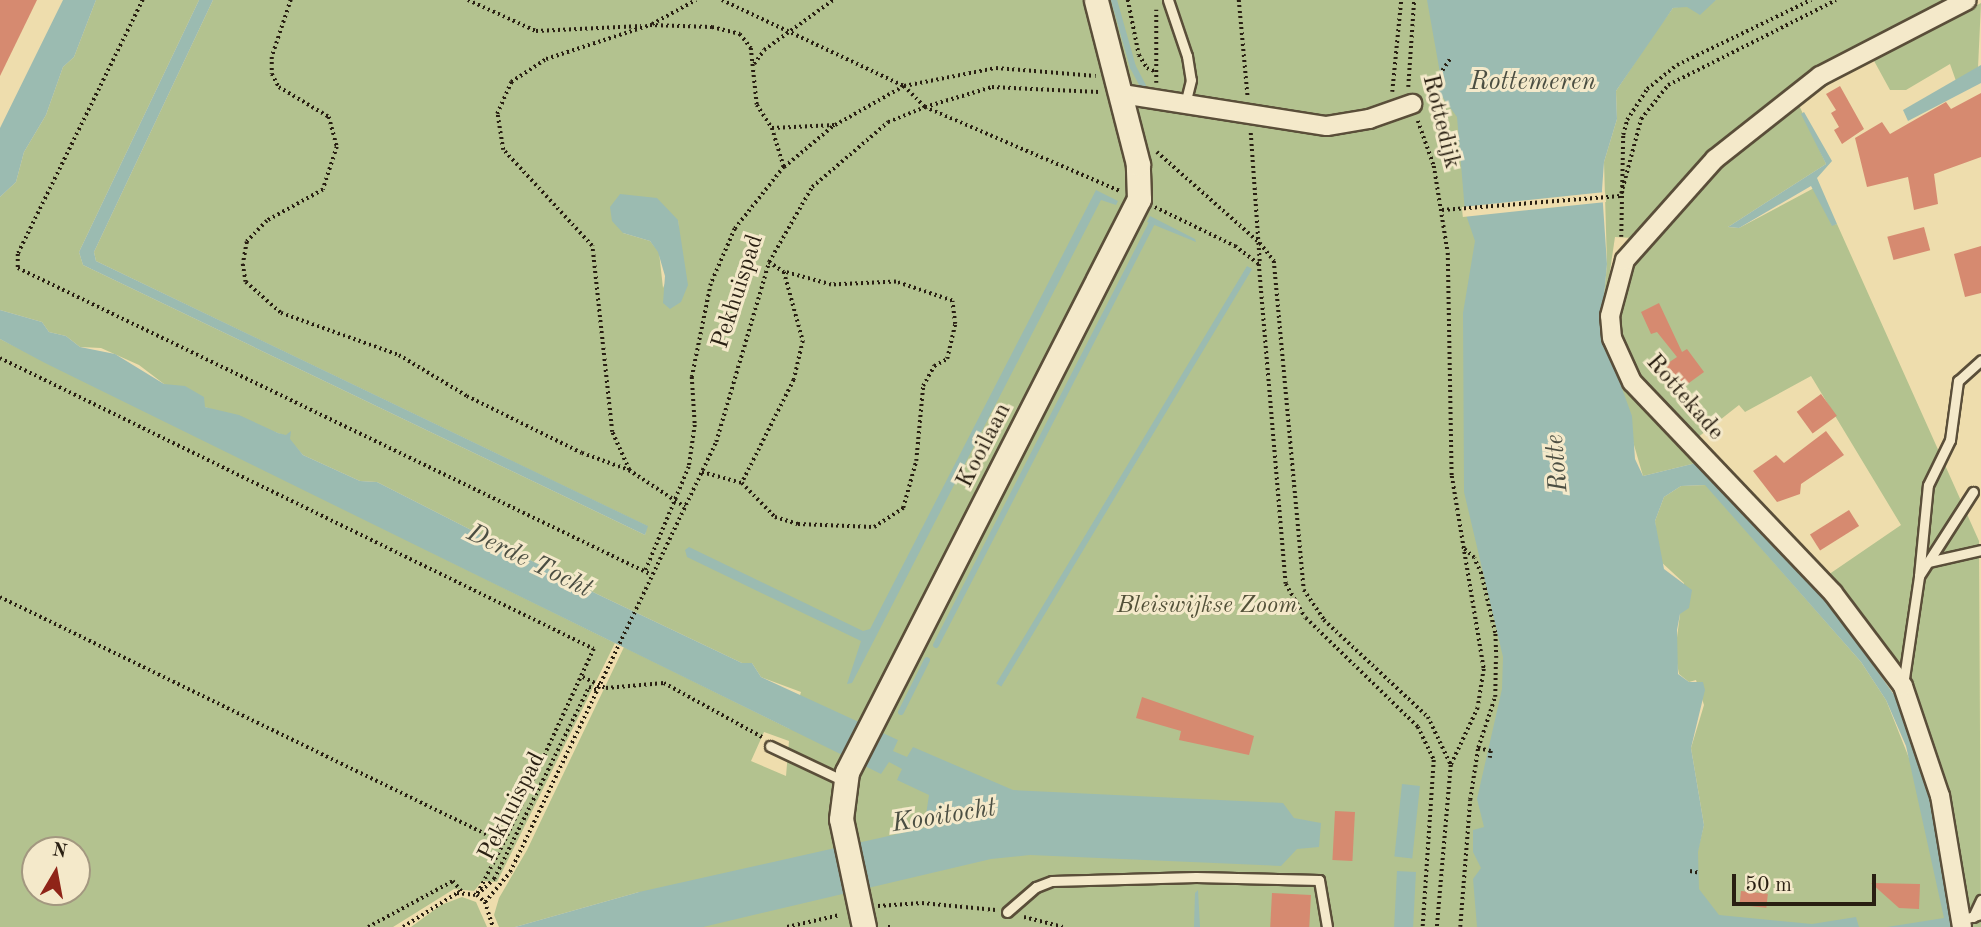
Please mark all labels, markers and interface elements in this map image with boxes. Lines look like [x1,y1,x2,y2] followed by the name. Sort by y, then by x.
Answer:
[1470,67,1596,99] water label: Rottemeren
[1414,72,1466,172] street label: Rottedijk
[707,231,771,353] street label: Pekhuispad
[1639,349,1729,447] street label: Rottekade
[951,399,1019,493] street label: Kooilaan
[1540,433,1576,493] water label: Rotte
[461,518,597,606] water label: Derde Tocht
[1117,593,1297,621] park label: Bleiswijkse Zoom
[473,748,553,866] street label: Pekhuispad
[890,793,998,841] water label: Kooitocht
[21,836,91,906] north arrow
[51,841,68,862] text: N
[1736,860,1880,904] scale bar
[1745,875,1792,896] text: 50 m

